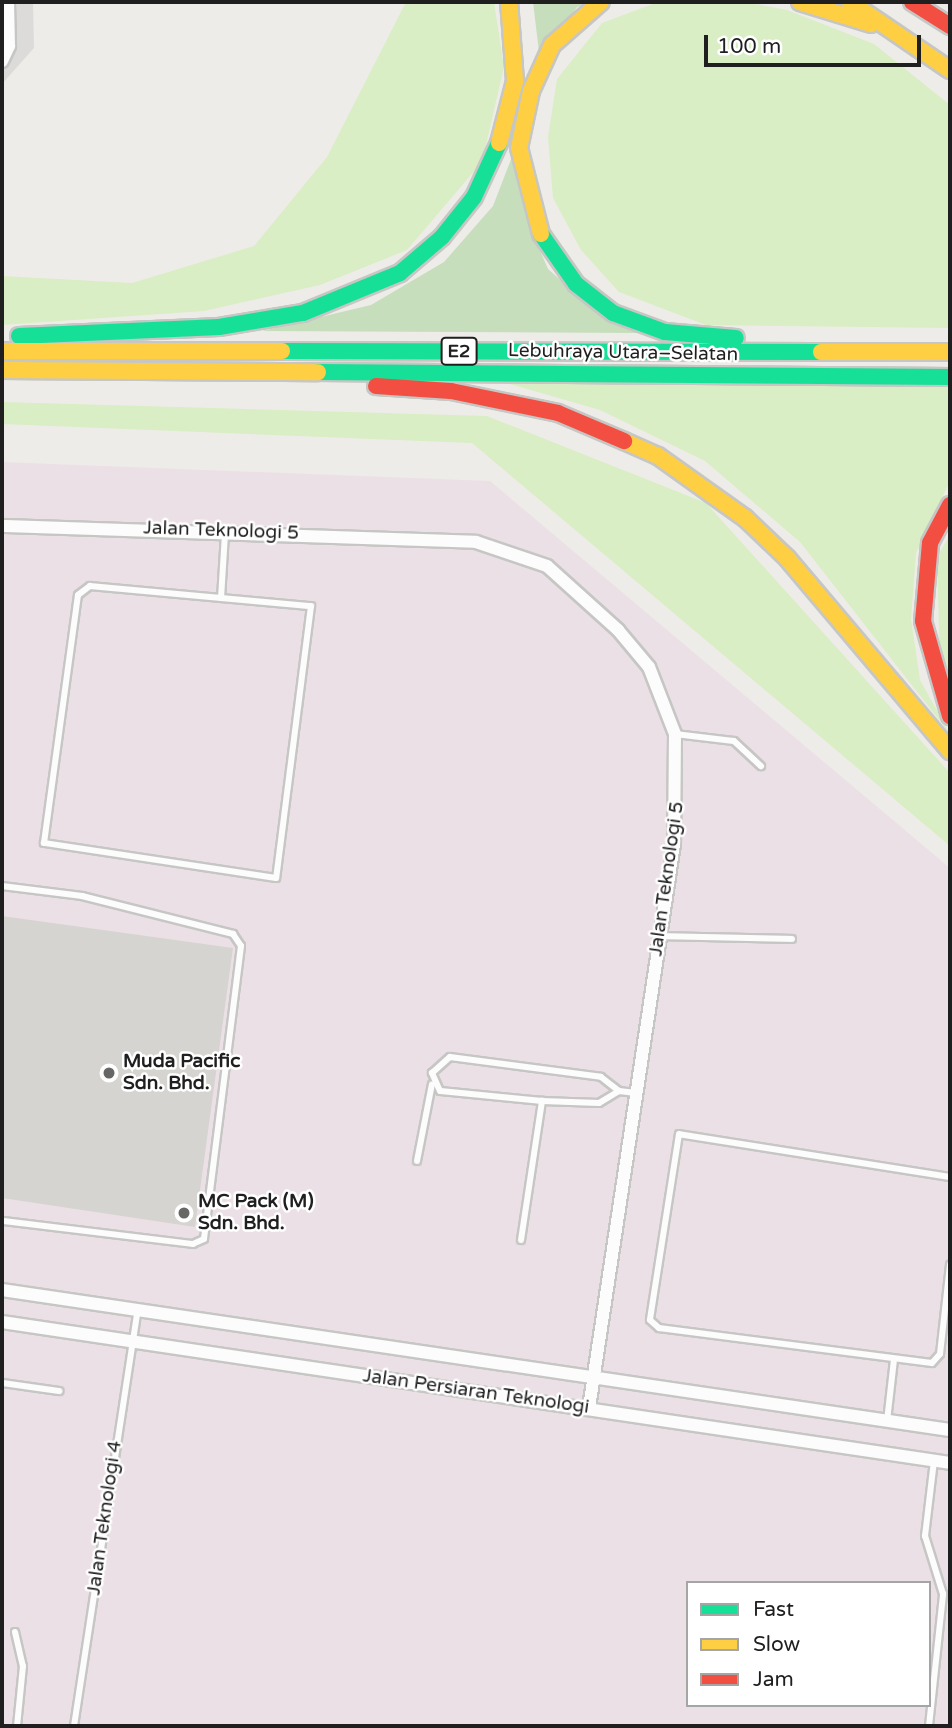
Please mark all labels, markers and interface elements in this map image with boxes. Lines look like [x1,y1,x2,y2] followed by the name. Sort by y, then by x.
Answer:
[707,21,924,65] scale bar
[717,34,781,59] text: 100 m
[440,337,478,366] road number: E2
[508,340,738,366] street label: Lebuhraya Utara–Selatan
[143,517,299,545] street label: Jalan Teknologi 5
[645,800,689,958] street label: Jalan Teknologi 5
[123,1051,240,1095] place label: Muda Pacific Sdn. Bhd.
[101,1065,117,1081] marker: Muda Pacific Sdn. Bhd.
[198,1191,314,1235] place label: MC Pack (M) Sdn. Bhd.
[176,1205,192,1221] marker: MC Pack (M) Sdn. Bhd.
[361,1365,591,1419] street label: Jalan Persiaran Teknologi
[83,1439,127,1597] street label: Jalan Teknologi 4
[686,1581,931,1707] legend
[753,1597,794,1622] text: Fast
[753,1632,800,1657] text: Slow
[753,1667,794,1692] text: Jam

